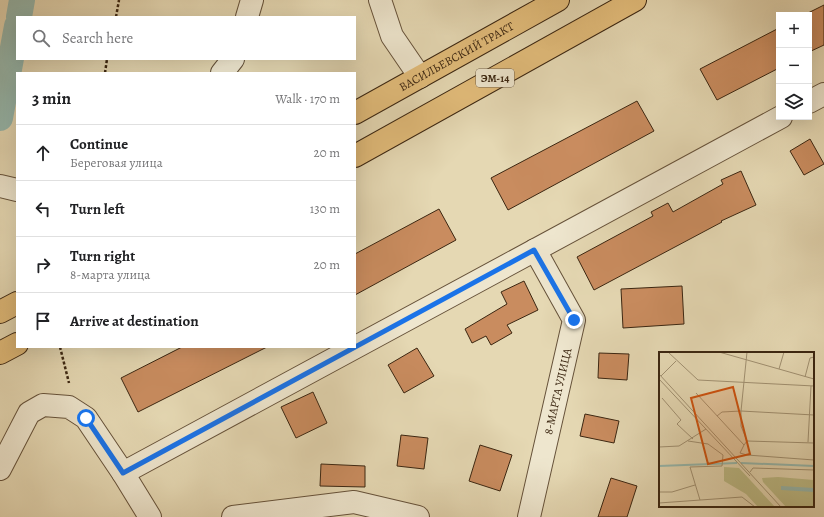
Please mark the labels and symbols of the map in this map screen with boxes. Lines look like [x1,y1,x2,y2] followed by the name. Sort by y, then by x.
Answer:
[396,18,517,95] street label: ВАСИЛЬЕВСКИЙ ТРАКТ
[476,69,514,87] road number: ЭМ-14
[565,311,583,329] route end
[540,345,576,436] street label: 8-МАРТА УЛИЦА
[659,352,814,507] inset map
[77,409,95,427] route start

